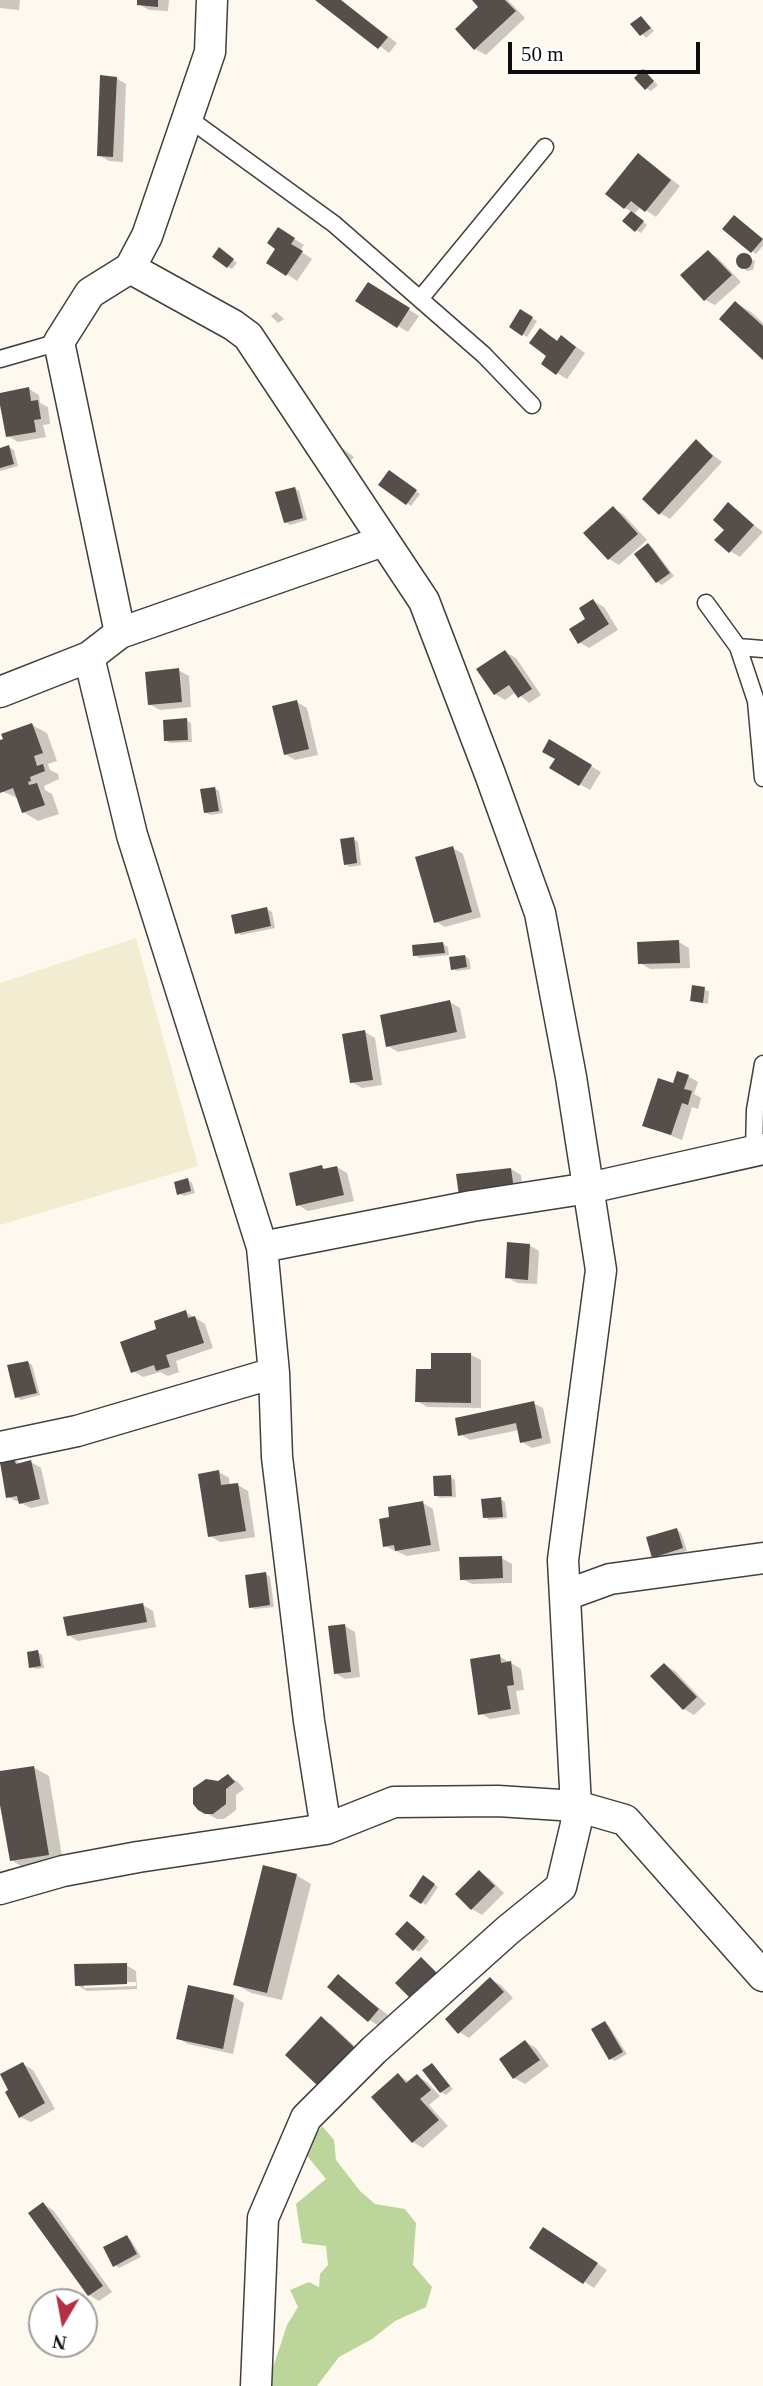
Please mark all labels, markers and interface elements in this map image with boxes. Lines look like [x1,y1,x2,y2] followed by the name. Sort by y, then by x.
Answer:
[511,28,704,72] scale bar
[521,42,564,66] text: 50 m
[28,2288,98,2358] north arrow
[51,2331,68,2354] text: N

